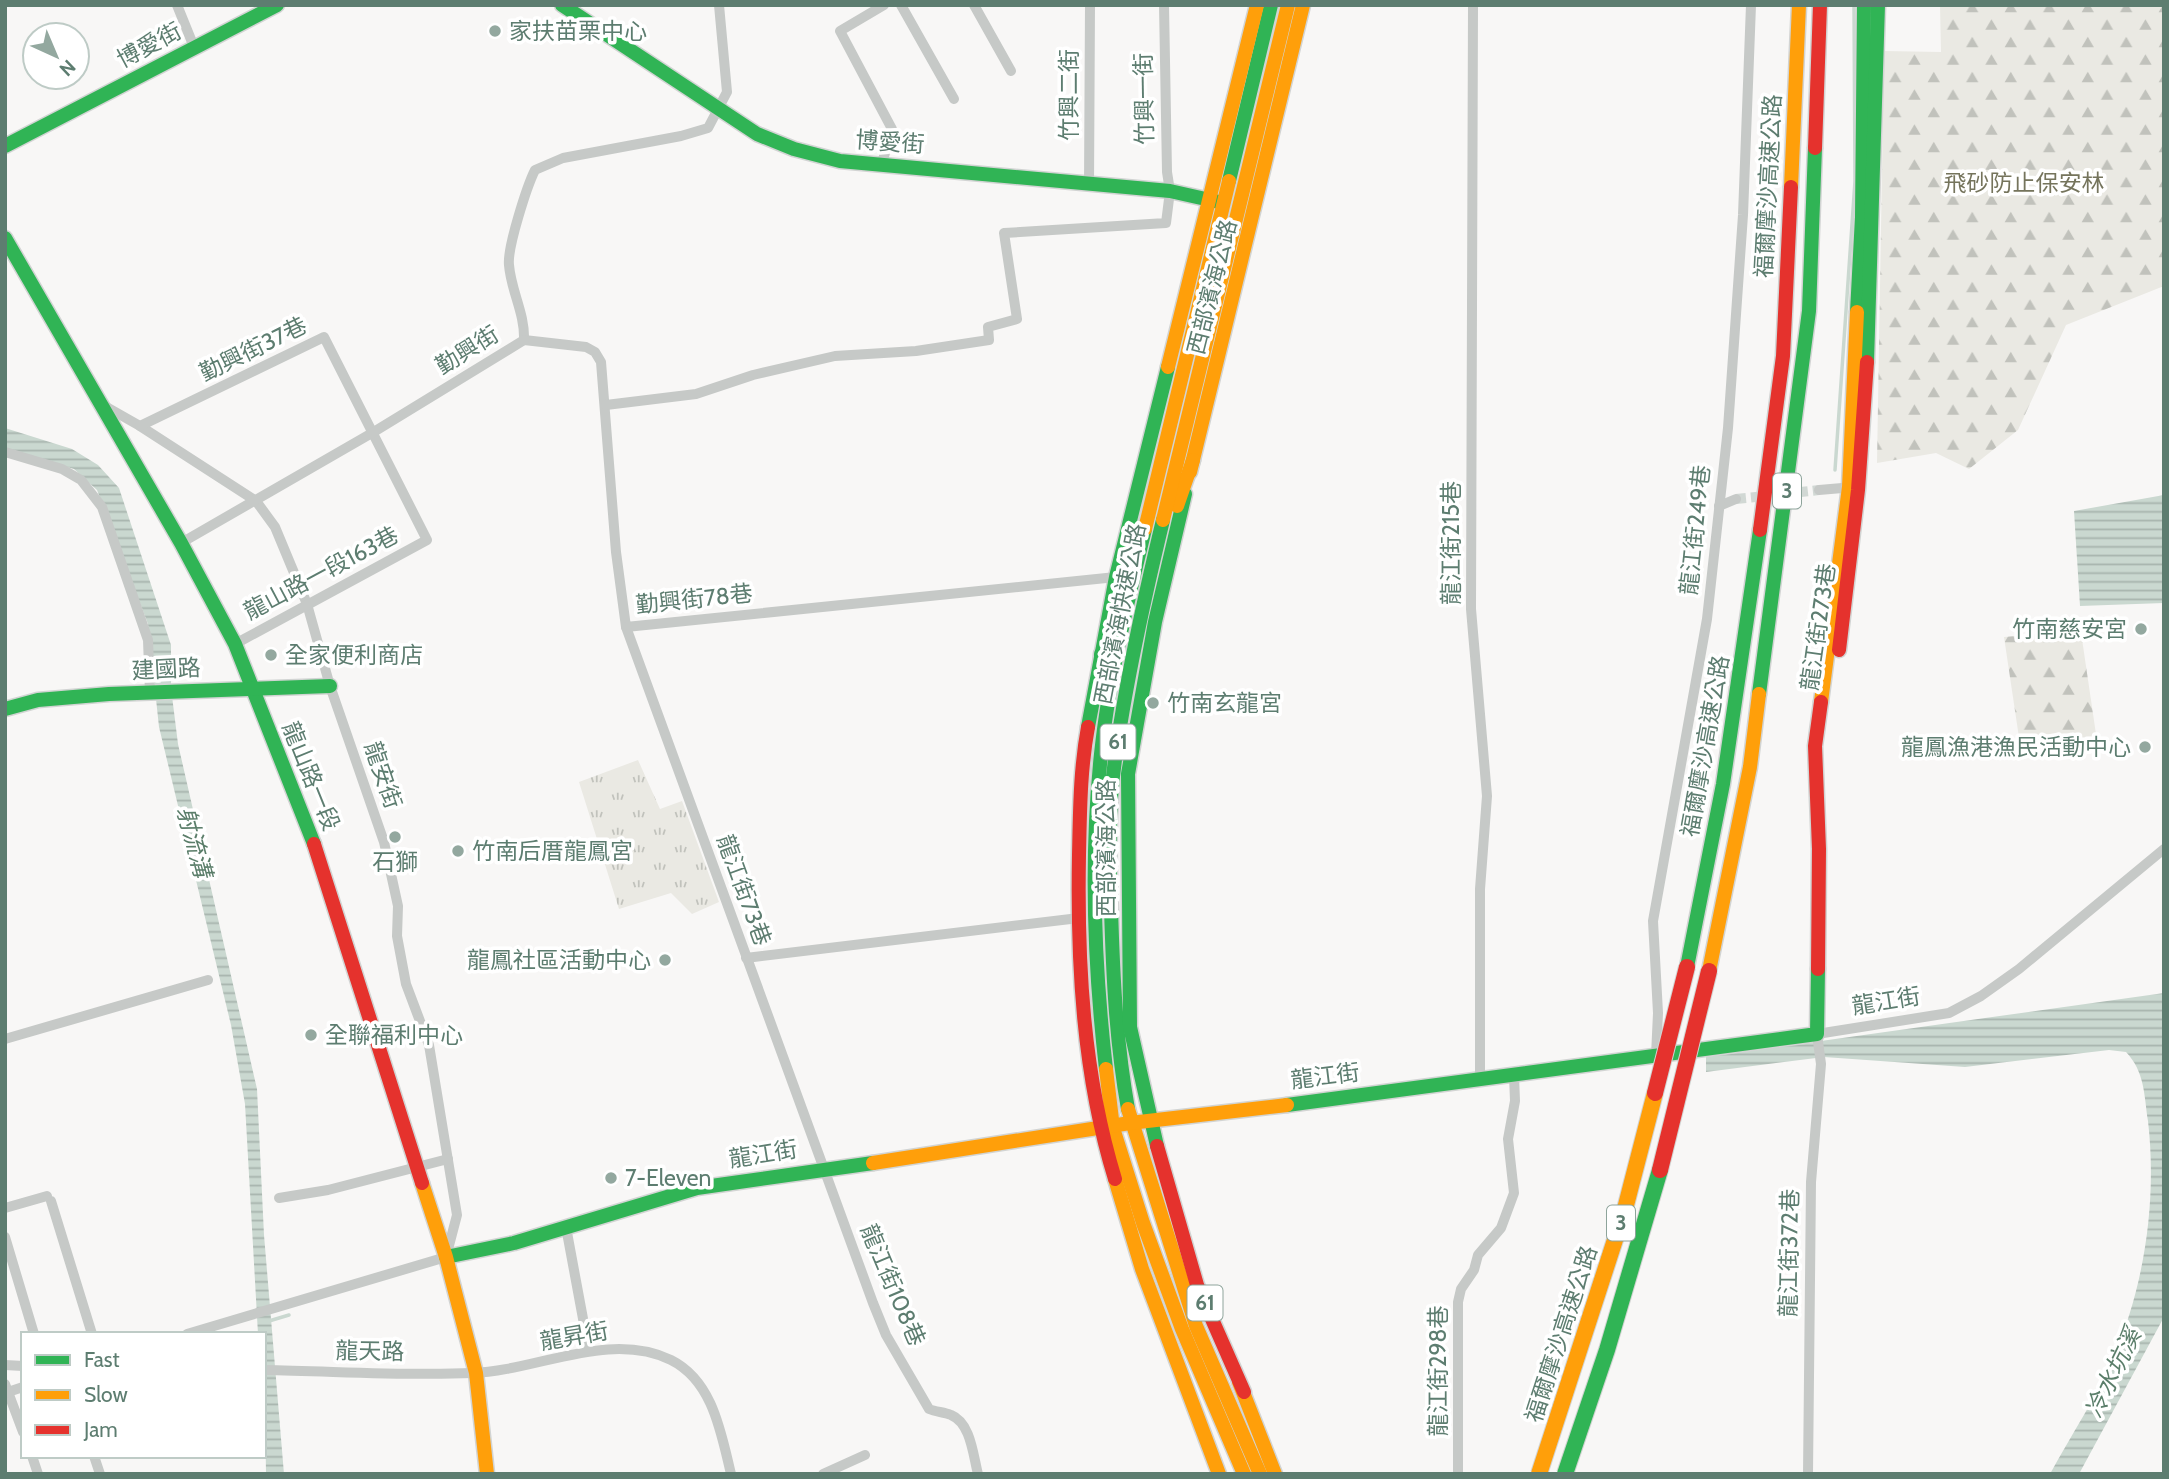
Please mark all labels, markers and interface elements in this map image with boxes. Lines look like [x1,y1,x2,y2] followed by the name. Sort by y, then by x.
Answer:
[112,16,186,74] street label: 博愛街
[509,17,647,45] place label: 家扶苗栗中心
[21,21,91,91] north arrow
[487,23,503,39] marker: 家扶苗栗中心
[1055,49,1083,141] street label: 竹興二街
[1129,53,1159,145] street label: 竹興一街
[55,55,80,81] text: N
[1749,93,1787,279] street label: 福爾摩沙高速公路
[855,126,925,158] street label: 博愛街
[1944,169,2105,197] park label: 飛砂防止保安林
[1182,217,1242,357] street label: 西部濱海公路
[195,311,311,387] street label: 勤興街37巷
[430,320,504,380] street label: 勤興街
[1674,464,1716,596] street label: 龍江街249巷
[1773,474,1801,508] road number: 3
[1437,481,1465,605] street label: 龍江街215巷
[239,520,403,626] street label: 龍山路一段163巷
[1089,521,1151,707] street label: 西部濱海快速公路
[1795,562,1841,692] street label: 龍江街273巷
[634,579,754,619] street label: 勤興街78巷
[2012,615,2127,643] place label: 竹南慈安宮
[2133,621,2149,637] marker: 竹南慈安宮
[285,641,423,669] place label: 全家便利商店
[263,647,279,663] marker: 全家便利商店
[131,653,201,685] street label: 建國路
[1675,653,1735,839] street label: 福爾摩沙高速公路
[1167,689,1282,717] place label: 竹南玄龍宮
[1145,695,1161,711] marker: 竹南玄龍宮
[276,717,346,835] street label: 龍山路一段
[1100,724,1136,760] road number: 61
[1901,733,2131,761] place label: 龍鳳漁港漁民活動中心
[359,738,407,812] street label: 龍安街
[2137,739,2153,755] marker: 龍鳳漁港漁民活動中心
[1092,779,1120,917] street label: 西部濱海公路
[171,803,219,883] water label: 射流溝
[387,829,403,845] marker: 石獅
[711,831,777,949] street label: 龍江街73巷
[472,837,633,865] place label: 竹南后厝龍鳳宮
[450,843,466,859] marker: 竹南后厝龍鳳宮
[372,848,418,876] place label: 石獅
[467,946,651,974] place label: 龍鳳社區活動中心
[657,952,673,968] marker: 龍鳳社區活動中心
[1850,982,1922,1020] street label: 龍江街
[325,1021,463,1049] place label: 全聯福利中心
[303,1027,319,1043] marker: 全聯福利中心
[1289,1058,1361,1094] street label: 龍江街
[727,1135,799,1173] street label: 龍江街
[625,1164,711,1192] place label: 7-Eleven
[603,1170,619,1186] marker: 7-Eleven
[1774,1189,1804,1317] street label: 龍江街372巷
[1607,1206,1635,1240] road number: 3
[855,1220,931,1350] street label: 龍江街108巷
[1519,1242,1603,1426] street label: 福爾摩沙高速公路
[1188,1286,1222,1320] road number: 61
[1424,1305,1452,1437] street label: 龍江街298巷
[538,1316,610,1356] street label: 龍昇街
[2078,1321,2148,1422] water label: 冷水坑溪
[21,1332,266,1458] legend
[335,1336,405,1366] street label: 龍天路
[84,1347,120,1372] text: Fast
[84,1382,128,1407] text: Slow
[83,1417,118,1442] text: Jam

